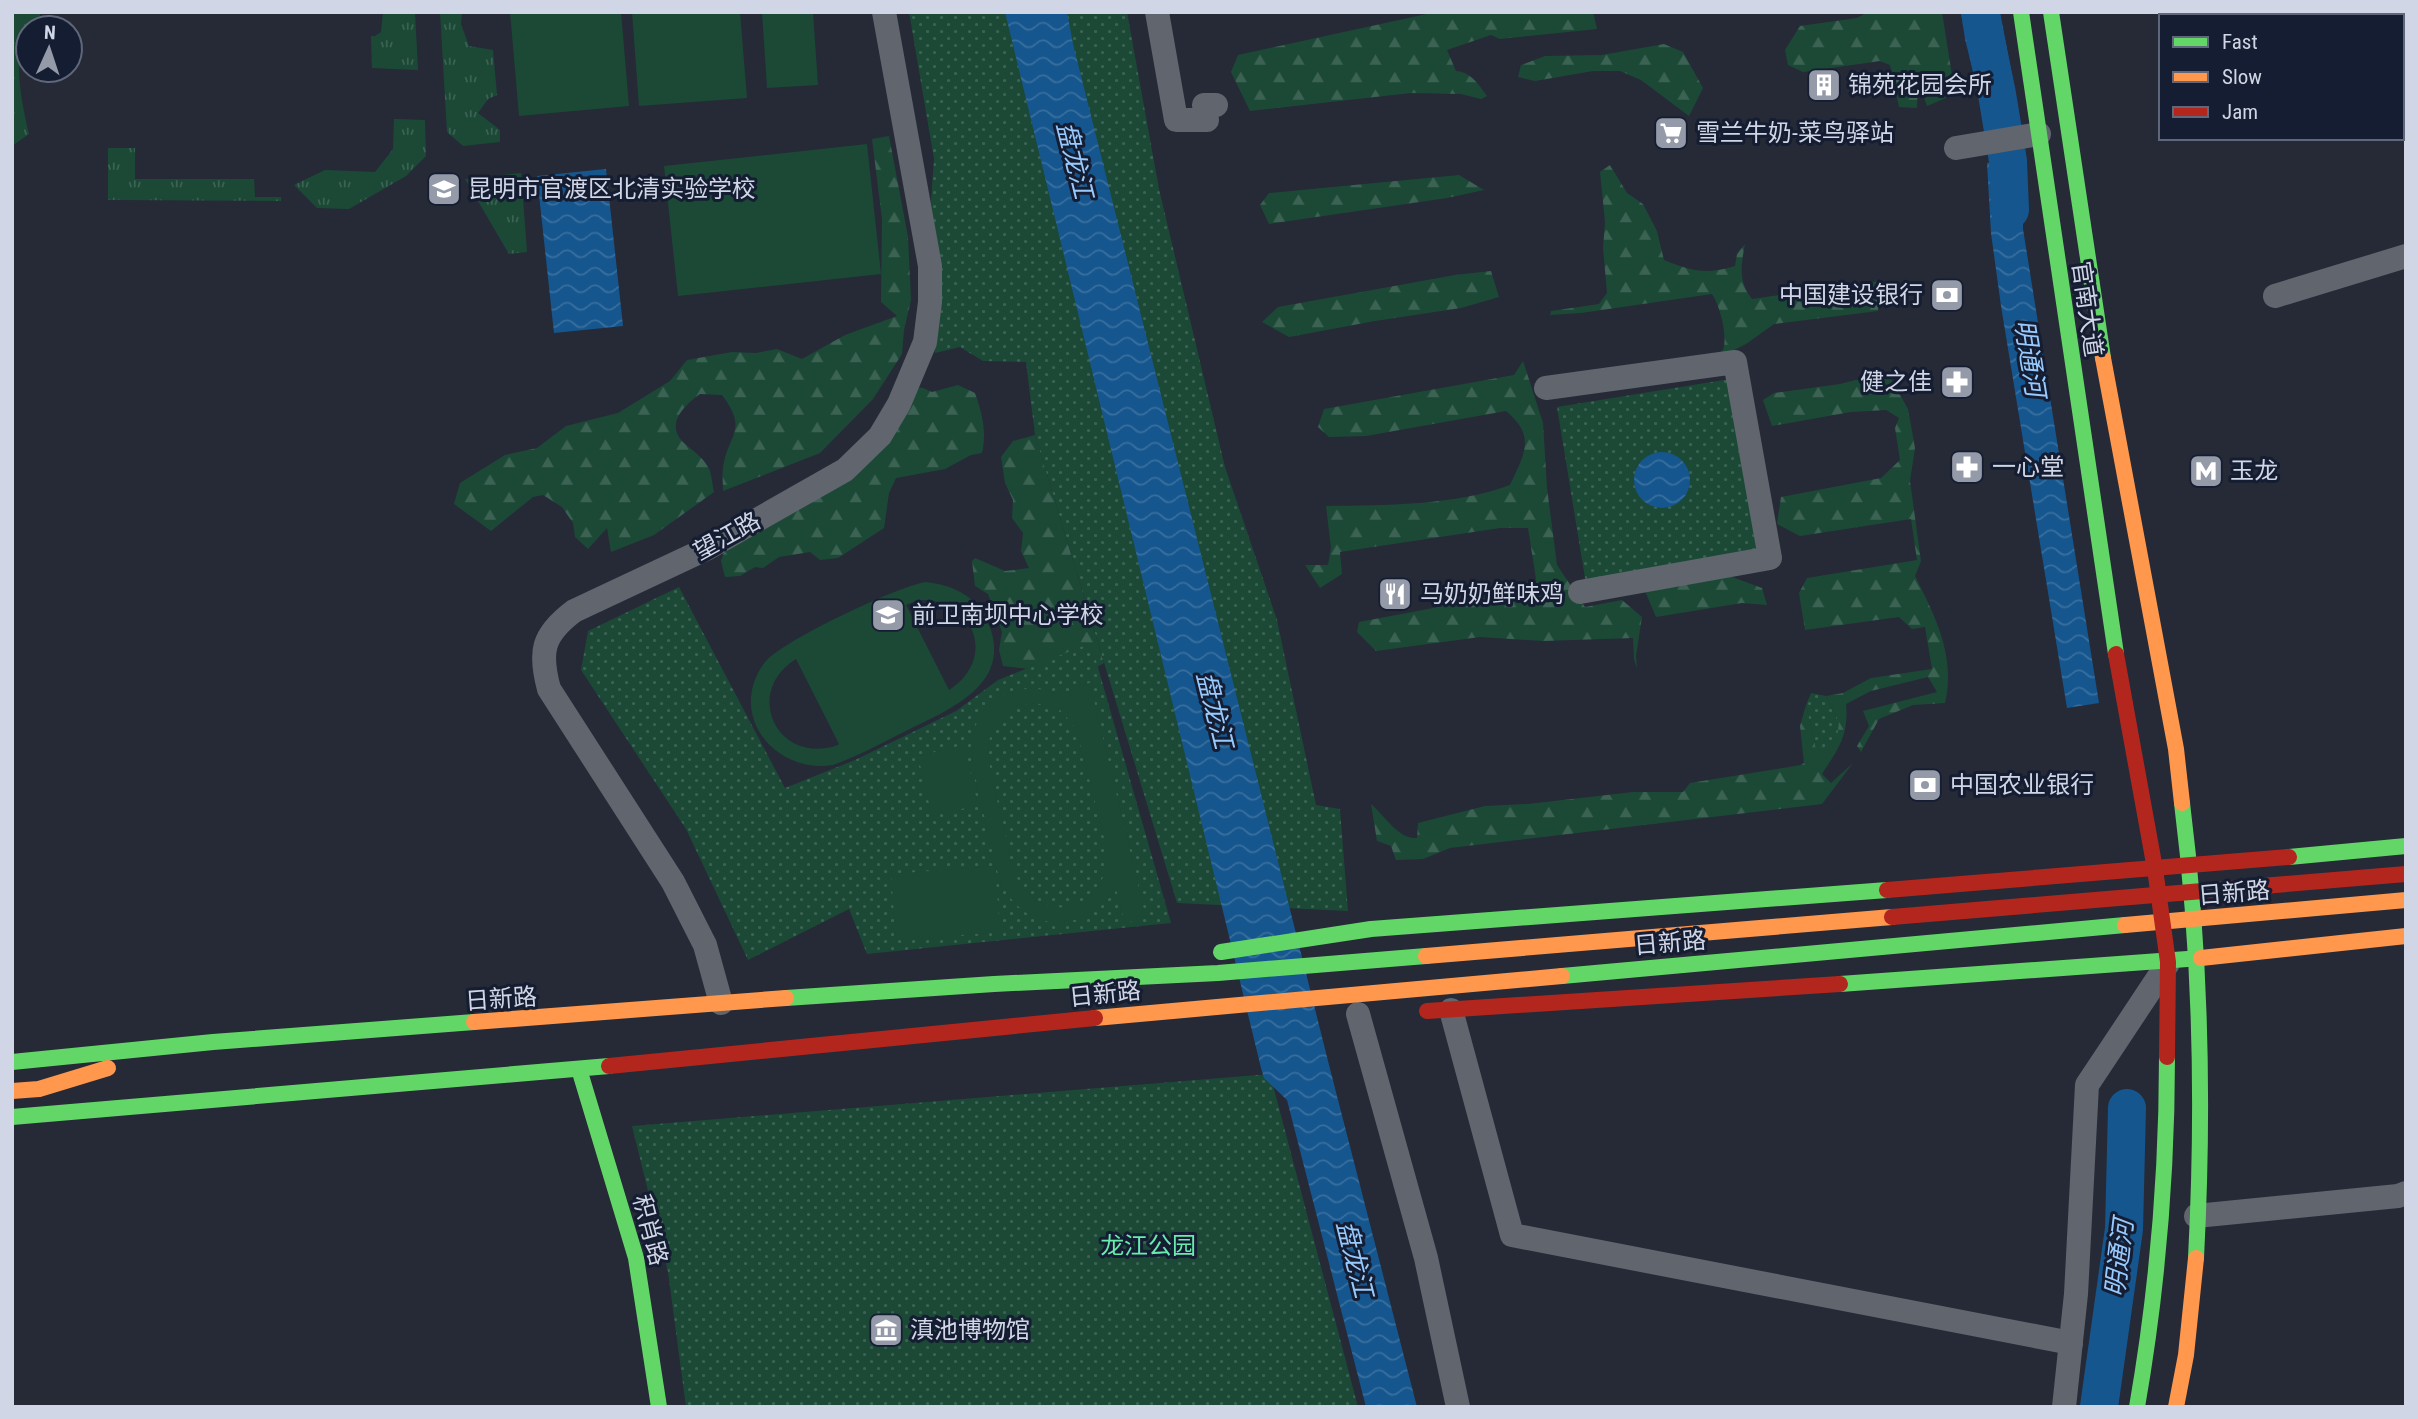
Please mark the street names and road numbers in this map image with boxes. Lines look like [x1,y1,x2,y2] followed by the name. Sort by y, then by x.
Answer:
[2066,260,2108,358] street label: 官南大道
[689,506,765,566] street label: 望江路
[2197,876,2271,910] street label: 日新路
[1633,926,1707,960] street label: 日新路
[1068,976,1142,1012] street label: 日新路
[464,983,538,1015] street label: 日新路
[627,1192,673,1268] street label: 积肖路

